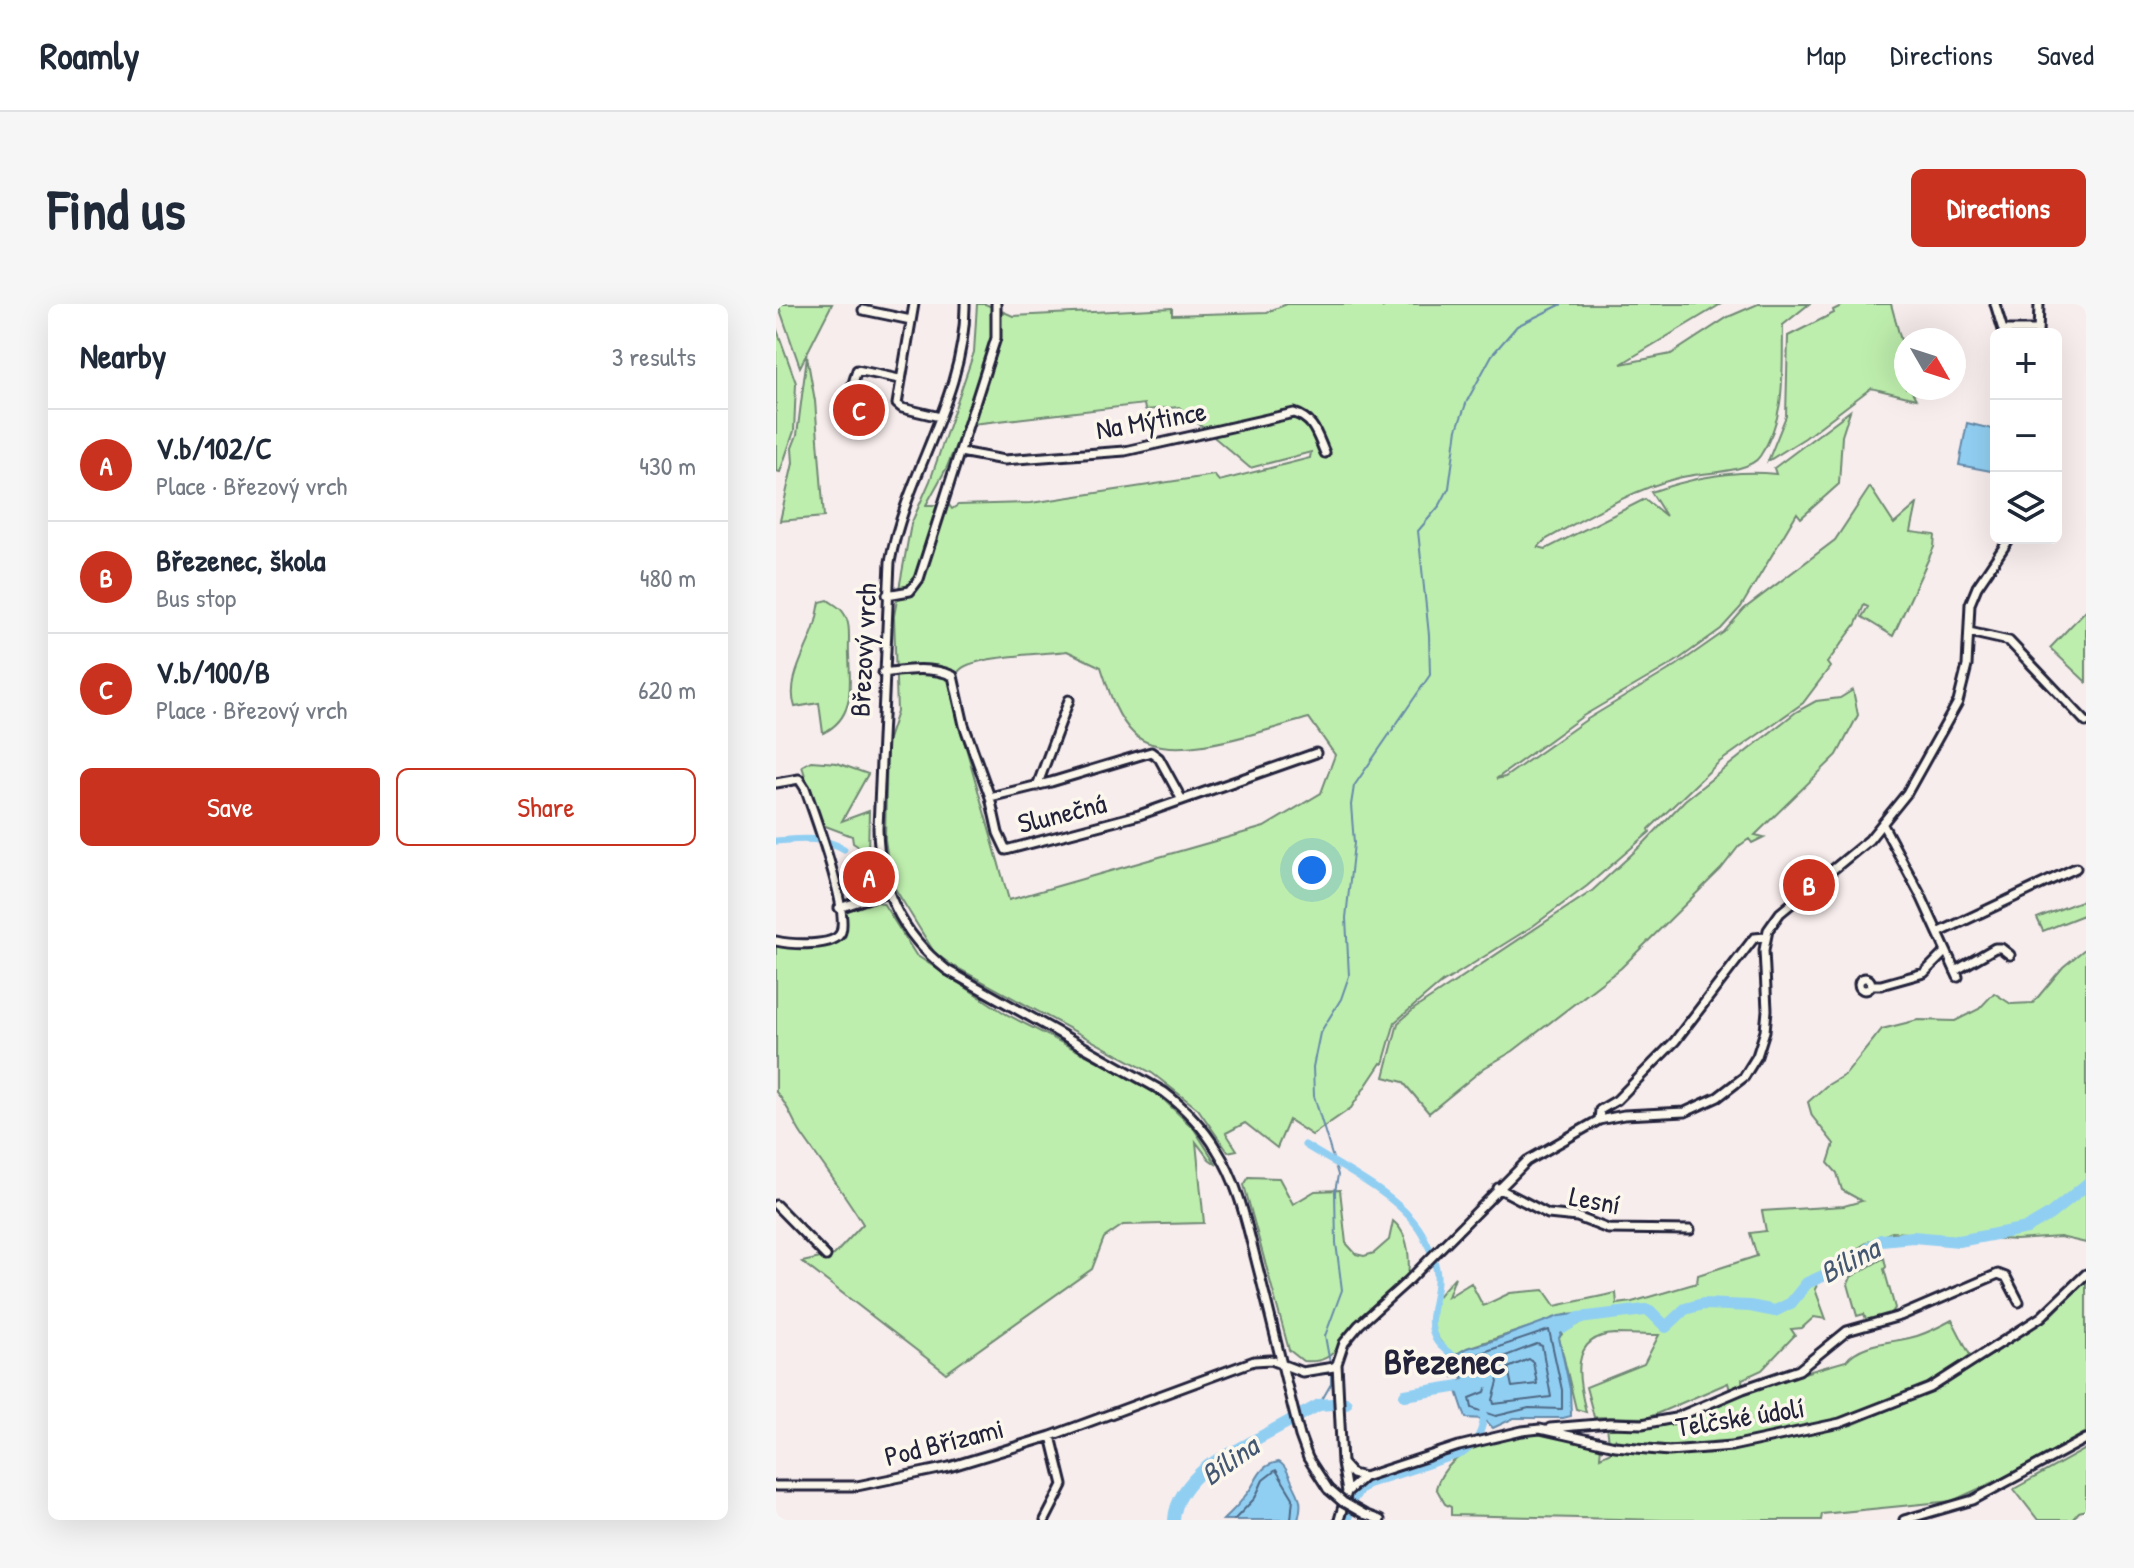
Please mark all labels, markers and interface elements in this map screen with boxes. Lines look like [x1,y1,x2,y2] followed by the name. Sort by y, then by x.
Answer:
[40,29,139,81] text: Roamly
[1806,36,1846,74] text: Map
[1890,36,1993,74] text: Directions
[2037,36,2094,74] text: Saved
[1911,169,2086,247] button: Directions
[48,171,186,246] text: Find us
[1894,328,1966,400] north arrow
[1990,328,2062,544] map controls
[1990,328,2062,400] button: +
[80,333,166,379] text: Nearby
[612,339,696,374] text: 3 results
[833,380,885,440] pin: C
[1093,392,1209,448] street label: Na Mýtince
[1990,400,2062,472] button: −
[156,428,272,468] text: V.b/102/C
[100,448,112,483] text: A
[639,448,696,483] text: 430 m
[156,468,347,503] text: Place · Březový vrch
[1990,472,2062,544] button: layers
[156,540,325,580] text: Březenec, škola
[99,560,113,595] text: B
[640,560,696,595] text: 480 m
[156,580,236,615] text: Bus stop
[841,582,885,718] street label: Březový vrch
[156,652,270,692] text: V.b/100/B
[99,672,113,707] text: C
[638,672,696,707] text: 620 m
[156,692,347,727] text: Place · Březový vrch
[80,768,380,846] button: Save
[396,768,696,846] button: Share
[1014,784,1110,842] street label: Slunečná
[843,847,895,907] pin: A
[1292,850,1332,890] your location
[1783,855,1835,915] pin: B
[1566,1176,1624,1224] street label: Lesní
[1812,1226,1889,1292] water label: Bílina
[1384,1336,1505,1385] district label: Březenec
[1673,1388,1807,1446] street label: Telčské údolí
[880,1409,1008,1475] street label: Pod Břízami
[1192,1424,1268,1494] water label: Bílina

